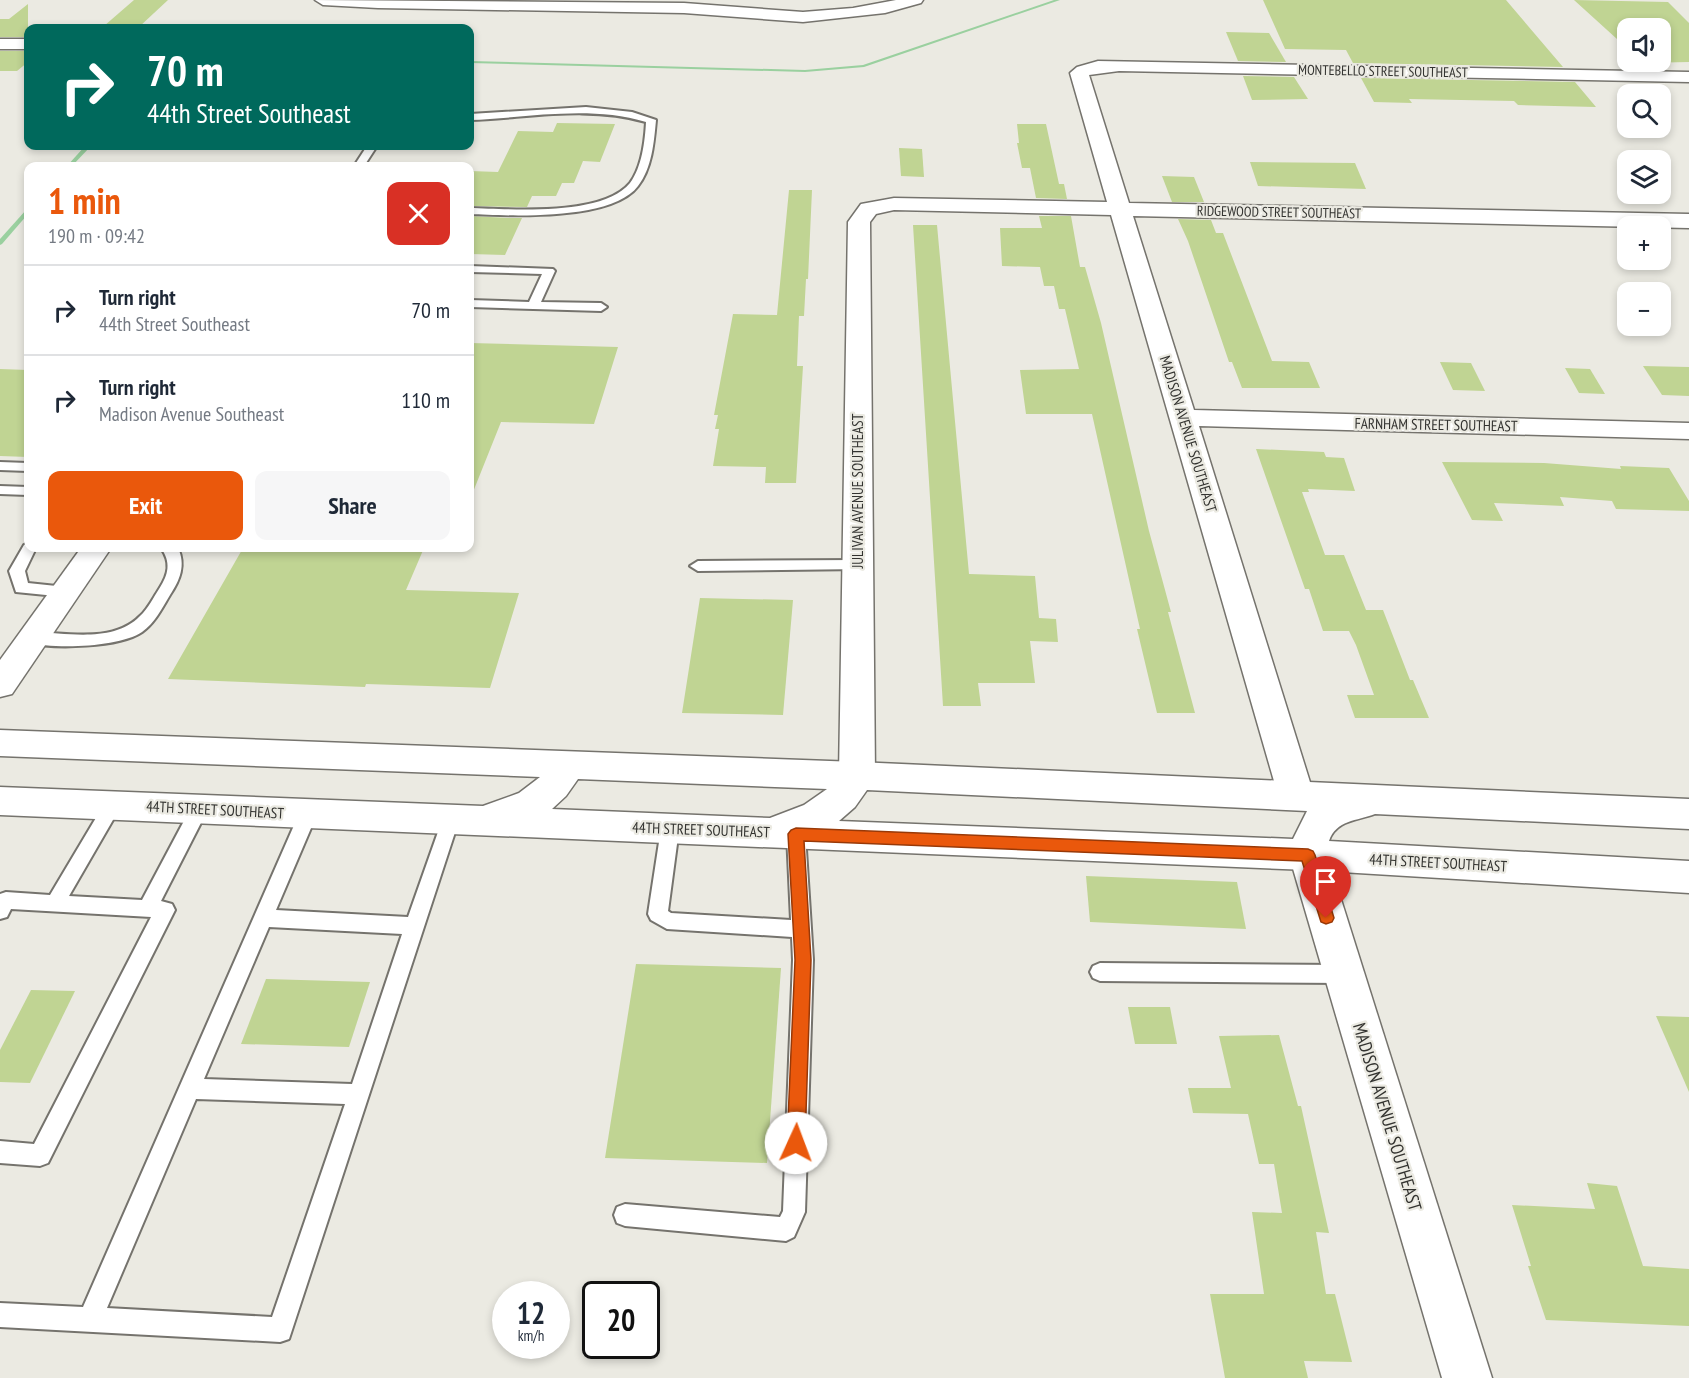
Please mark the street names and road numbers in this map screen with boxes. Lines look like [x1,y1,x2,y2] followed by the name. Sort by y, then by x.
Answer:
[1298,61,1469,81] street label: MONTEBELLO STREET SOUTHEAST
[1197,202,1362,222] street label: RIDGEWOOD STREET SOUTHEAST
[1156,353,1221,515] street label: MADISON AVENUE SOUTHEAST
[848,413,867,569] street label: JULIVAN AVENUE SOUTHEAST
[1354,414,1518,435] street label: FARNHAM STREET SOUTHEAST
[146,796,285,823] street label: 44TH STREET SOUTHEAST
[632,818,771,841] street label: 44TH STREET SOUTHEAST
[1369,849,1508,876] street label: 44TH STREET SOUTHEAST
[1348,1020,1427,1214] street label: MADISON AVENUE SOUTHEAST

